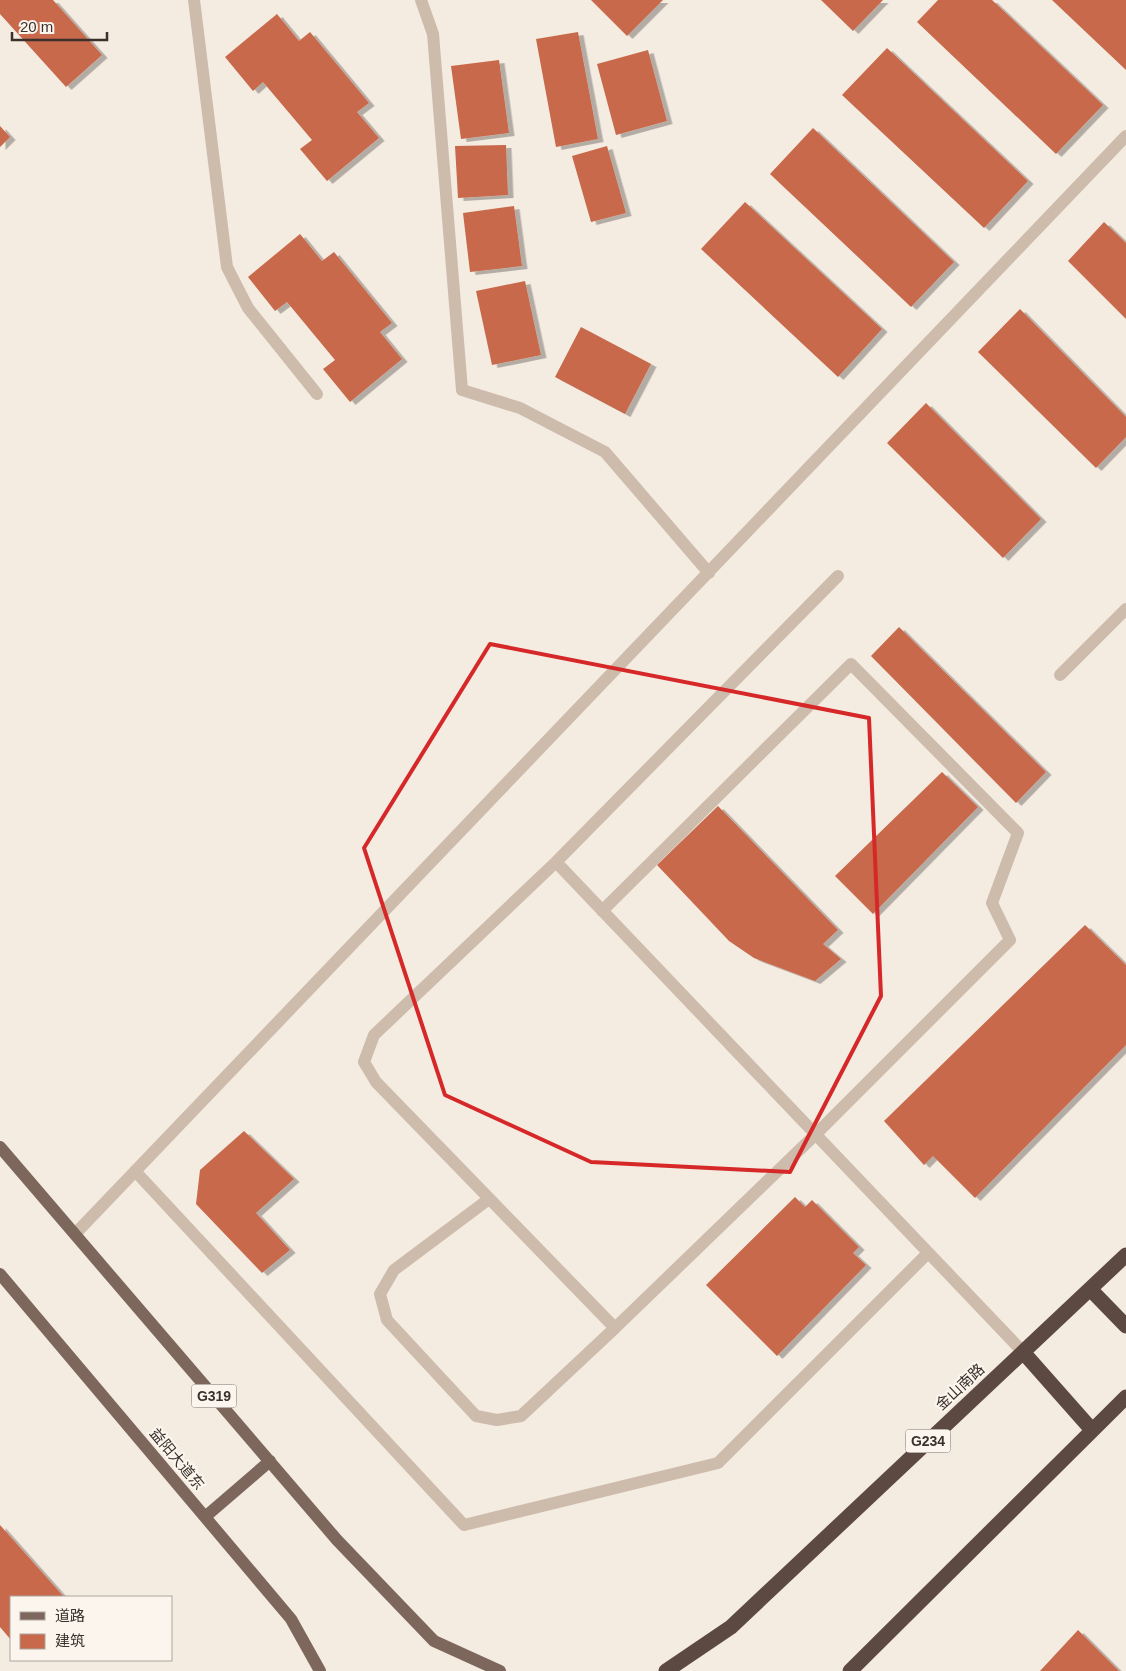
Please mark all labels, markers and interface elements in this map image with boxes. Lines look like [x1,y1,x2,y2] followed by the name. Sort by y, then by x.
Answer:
[12,10,108,42] scale bar
[20,18,53,35] text: 20 m
[932,1360,987,1413] street label: 金山南路
[192,1384,236,1408] road number: G319
[147,1424,208,1493] street label: 益阳大道东
[906,1430,950,1452] road number: G234
[10,1596,172,1661] legend
[55,1607,85,1624] text: 道路
[55,1632,85,1649] text: 建筑

